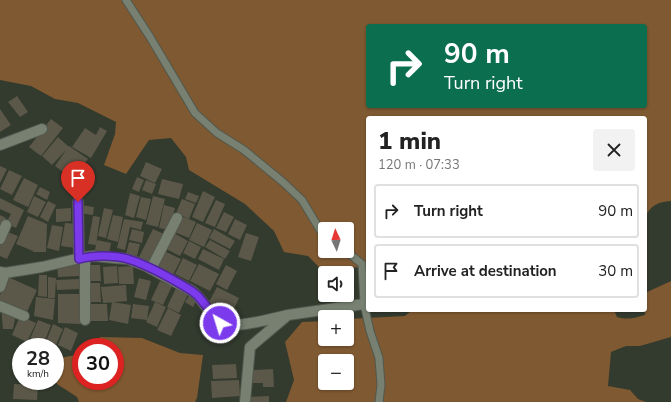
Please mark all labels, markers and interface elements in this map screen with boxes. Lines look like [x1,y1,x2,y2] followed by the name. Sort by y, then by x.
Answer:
[444,35,510,73] text: 90 m
[378,40,430,92] icon: right
[444,71,523,95] text: Turn right
[378,125,441,157] text: 1 min
[593,129,635,171] button: close
[378,156,460,174] text: 120 m · 07:33
[61,161,95,202] pin
[67,167,89,189] icon: arrive
[380,200,402,222] icon: right
[414,201,483,221] text: Turn right
[598,201,633,221] text: 90 m
[318,222,354,258] north arrow
[318,222,354,390] map controls
[380,260,402,282] icon: arrive
[414,261,557,281] text: Arrive at destination
[598,261,633,281] text: 30 m
[318,266,354,302] button: sound
[199,302,241,344] position arrow
[318,310,354,346] button: +
[72,338,124,390] speed limit sign: 30
[26,345,50,372] text: 28
[318,354,354,390] button: −
[27,367,49,381] text: km/h

